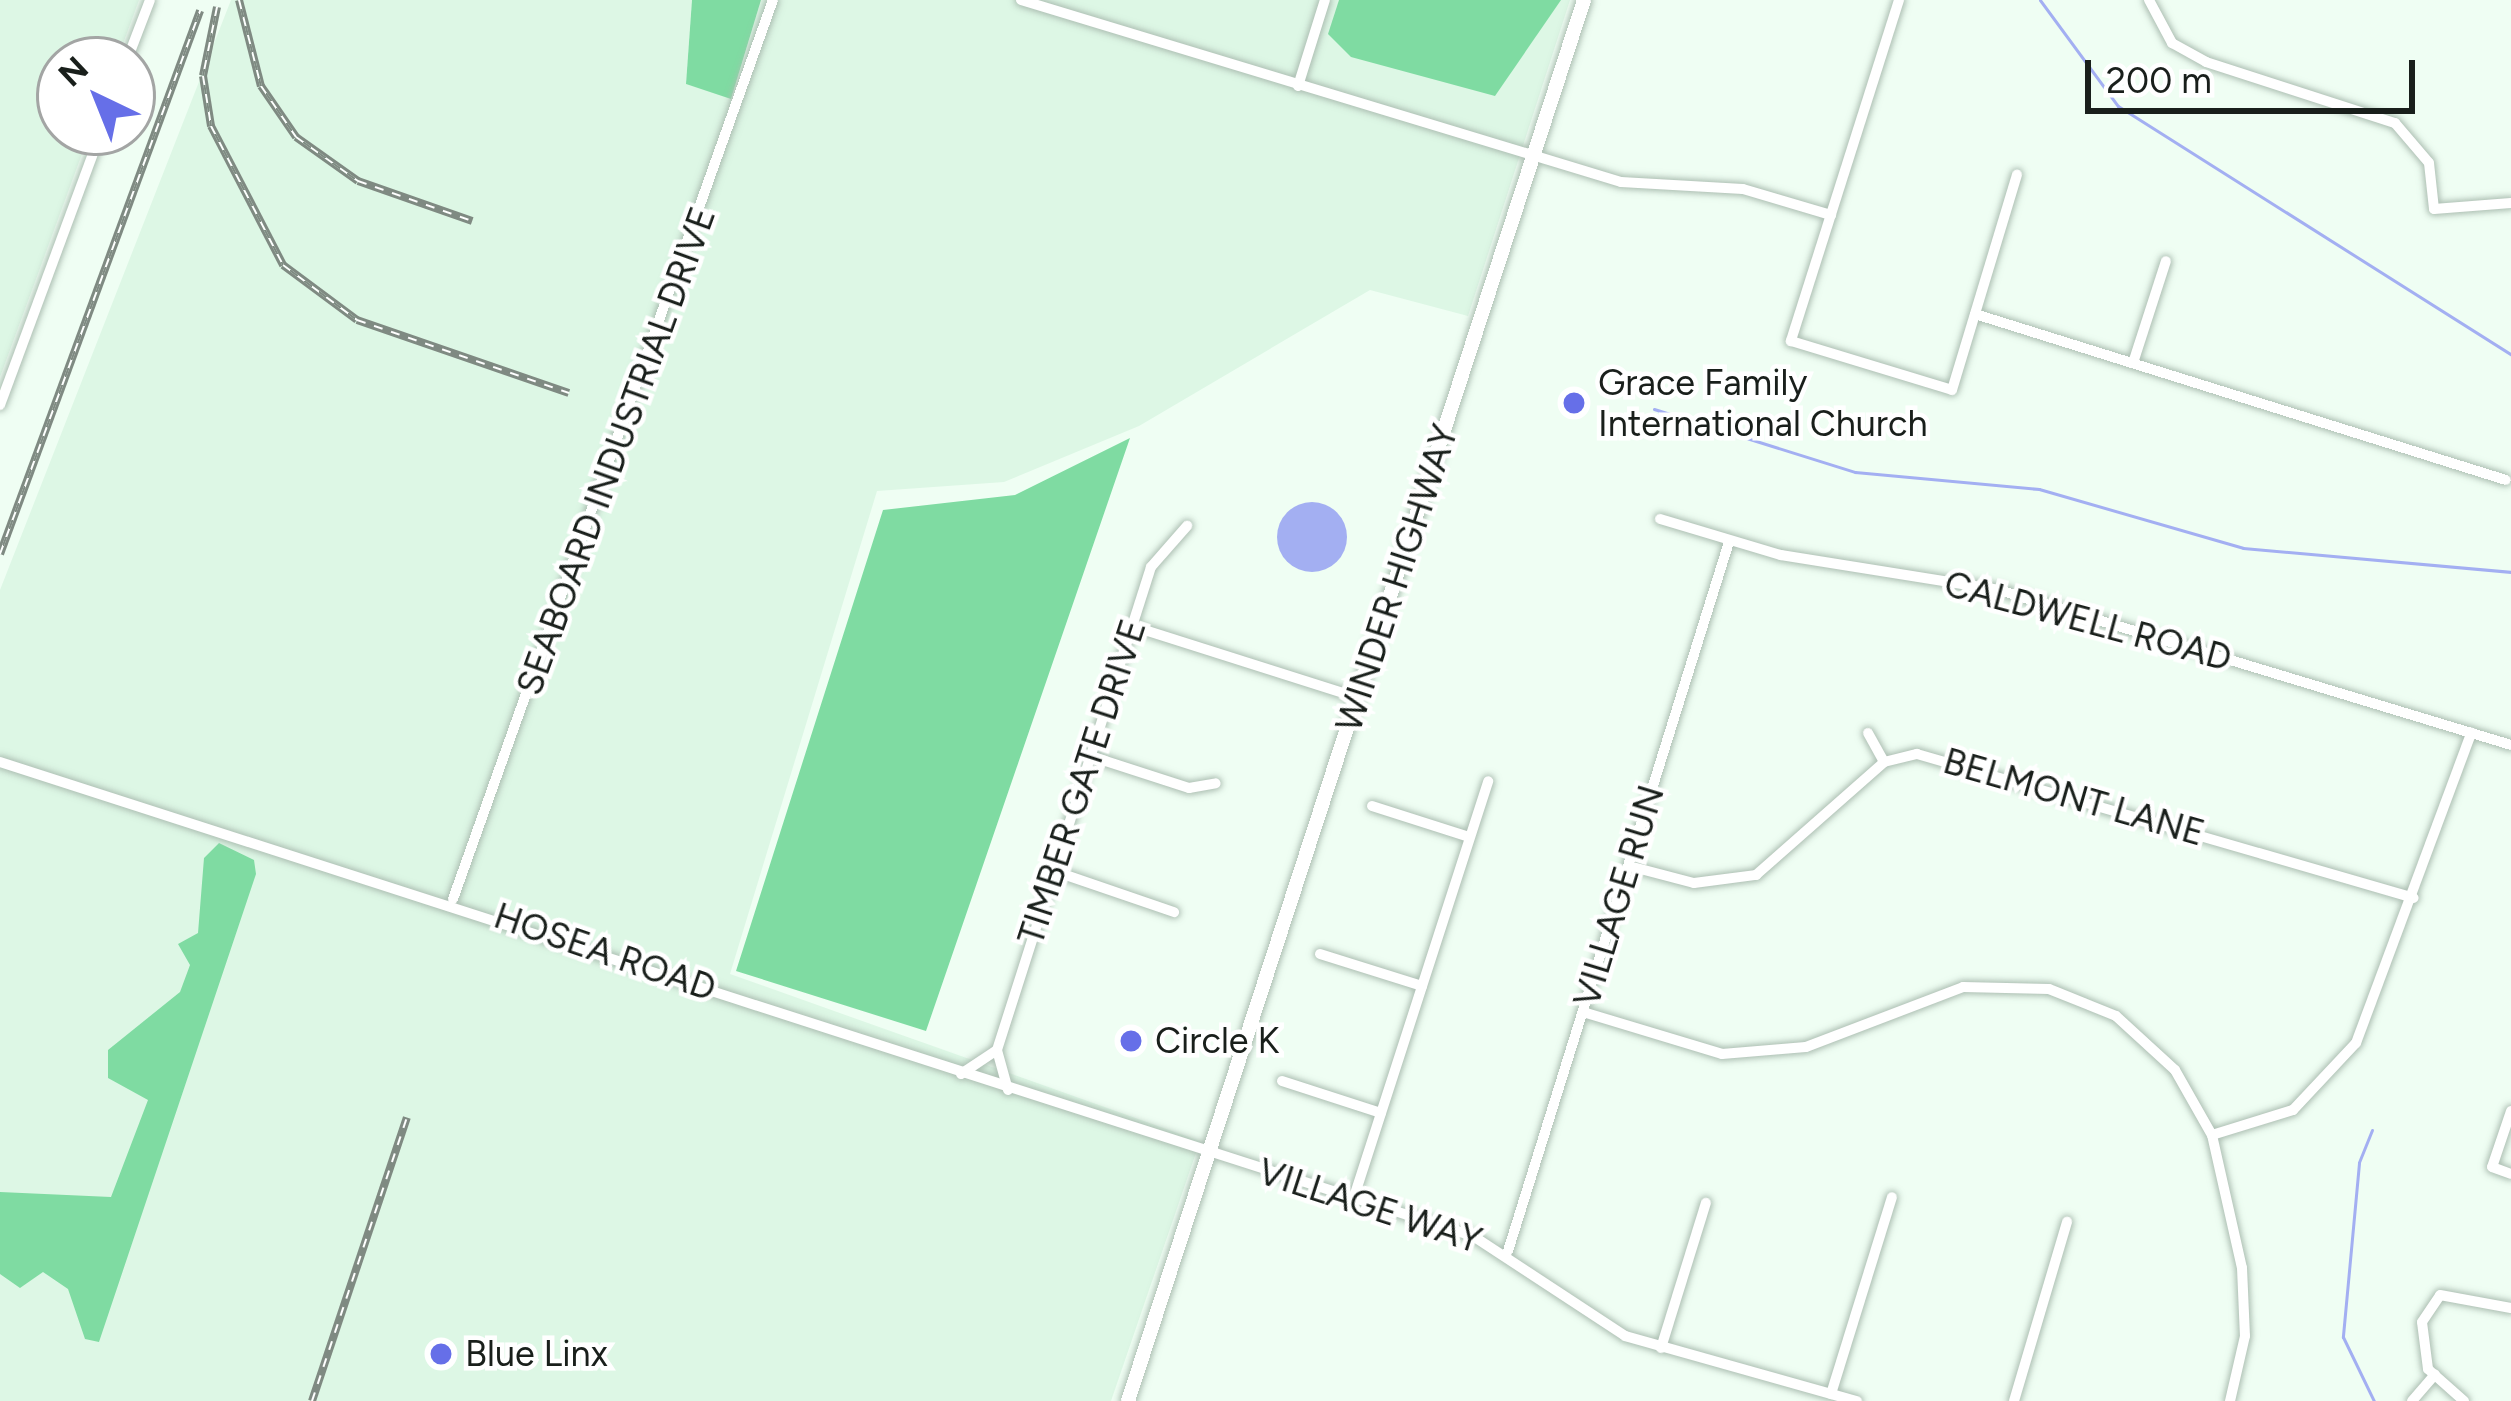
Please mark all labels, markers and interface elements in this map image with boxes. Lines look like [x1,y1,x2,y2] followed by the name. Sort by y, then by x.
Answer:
[36,36,156,156] north arrow
[2091,36,2421,110] scale bar
[51,49,96,94] text: N
[2106,59,2212,102] text: 200 m
[508,201,724,701] street label: SEABOARD INDUSTRIAL DRIVE
[1598,360,1928,445] place label: Grace Family International Church
[1561,390,1587,416] marker: Grace Family International Church
[1327,419,1467,737] street label: WINDER HIGHWAY
[1940,562,2236,680] street label: CALDWELL ROAD
[1009,614,1155,950] street label: TIMBER GATE DRIVE
[1939,739,2209,855] street label: BELMONT LANE
[1565,780,1673,1012] street label: VILLAGE RUN
[489,894,721,1010] street label: HOSEA ROAD
[1155,1019,1279,1063] place label: Circle K
[1118,1028,1144,1054] marker: Circle K
[1253,1150,1487,1262] street label: VILLAGE WAY
[465,1332,608,1376] place label: Blue Linx
[428,1341,454,1367] marker: Blue Linx

